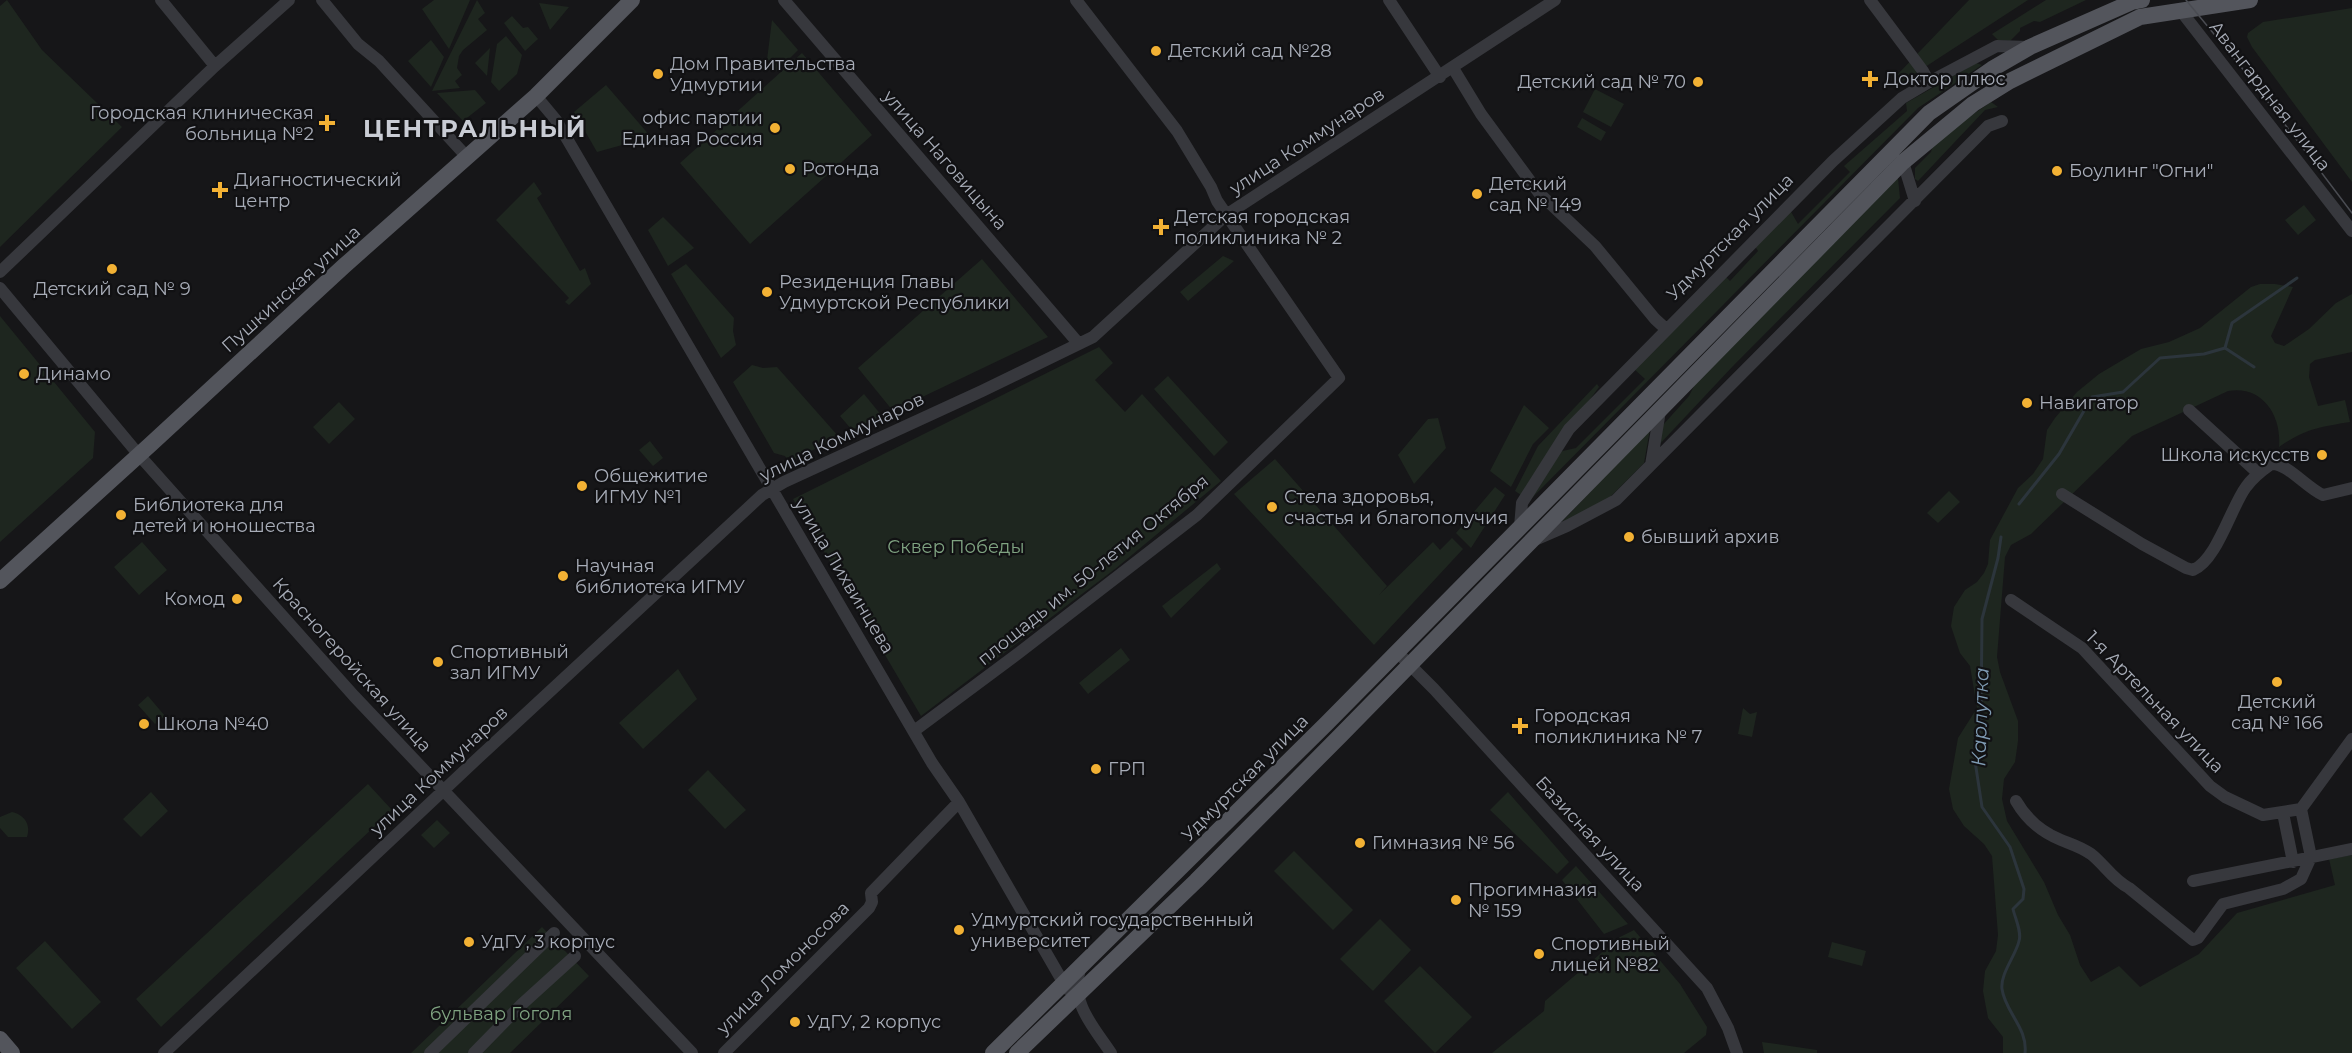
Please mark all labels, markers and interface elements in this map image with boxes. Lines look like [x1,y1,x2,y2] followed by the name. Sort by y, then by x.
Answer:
[2205,17,2335,175] street label: Авангардная улица
[1168,40,1332,62] place label: Детский сад №28
[1149,44,1163,58] marker: Детский сад №28
[670,53,856,96] place label: Дом Правительства Удмуртии
[651,67,665,81] marker: Дом Правительства Удмуртии
[1884,68,2006,90] place label: Доктор плюс
[1861,70,1879,88] marker: Доктор плюс
[1518,71,1686,93] place label: Детский сад № 70
[1691,75,1705,89] marker: Детский сад № 70
[1225,83,1389,200] street label: улица Коммунаров
[878,85,1012,234] street label: улица Наговицына
[90,102,314,145] place label: Городская клиническая больница №2
[621,107,763,150] place label: офис партии Единая Россия
[318,114,336,132] marker: Городская клиническая больница №2
[363,114,587,143] district label: ЦЕНТРАЛЬНЫЙ
[768,121,782,135] marker: офис партии Единая Россия
[802,158,880,180] place label: Ротонда
[2069,160,2214,182] place label: Боулинг "Огни"
[783,162,797,176] marker: Ротонда
[2050,164,2064,178] marker: Боулинг "Огни"
[234,169,401,212] place label: Диагностический центр
[1662,169,1798,305] street label: Удмуртская улица
[1489,173,1582,216] place label: Детский сад № 149
[211,181,229,199] marker: Диагностический центр
[1470,187,1484,201] marker: Детский сад № 149
[1174,206,1350,249] place label: Детская городская поликлиника № 2
[1152,218,1170,236] marker: Детская городская поликлиника № 2
[217,221,365,357] street label: Пушкинская улица
[105,262,119,276] marker: Детский сад № 9
[779,271,1010,314] place label: Резиденция Главы Удмуртской Республики
[33,278,191,300] place label: Детский сад № 9
[760,285,774,299] marker: Резиденция Главы Удмуртской Республики
[36,363,111,385] place label: Динамо
[17,367,31,381] marker: Динамо
[755,388,928,487] street label: улица Коммунаров
[2039,392,2139,414] place label: Навигатор
[2020,396,2034,410] marker: Навигатор
[2160,444,2310,466] place label: Школа искусств
[2315,448,2329,462] marker: Школа искусств
[594,465,708,508] place label: Общежитие ИГМУ №1
[973,470,1213,670] street label: площадь им. 50-летия Октября
[575,479,589,493] marker: Общежитие ИГМУ №1
[1284,486,1508,529] place label: Стела здоровья, счастья и благополучия
[133,494,316,537] place label: Библиотека для детей и юношества
[788,494,899,658] street label: улица Лихвинцева
[1265,500,1279,514] marker: Стела здоровья, счастья и благополучия
[114,508,128,522] marker: Библиотека для детей и юношества
[1641,526,1779,548] place label: бывший архив
[1622,530,1636,544] marker: бывший архив
[887,536,1025,558] park label: Сквер Победы
[575,555,746,598] place label: Научная библиотека ИГМУ
[556,569,570,583] marker: Научная библиотека ИГМУ
[268,573,436,757] street label: Красногеройская улица
[164,588,225,610] place label: Комод
[230,592,244,606] marker: Комод
[2081,626,2229,778] street label: 1-я Артельная улица
[450,641,569,684] place label: Спортивный зал ИГМУ
[431,655,445,669] marker: Спортивный зал ИГМУ
[1966,667,1994,767] water label: Карлутка
[2270,675,2284,689] marker: Детский сад № 166
[2231,691,2323,734] place label: Детский сад № 166
[365,701,512,841] street label: улица Коммунаров
[1534,705,1702,748] place label: Городская поликлиника № 7
[1177,710,1313,846] street label: Удмуртская улица
[156,713,269,735] place label: Школа №40
[137,717,151,731] marker: Школа №40
[1511,717,1529,735] marker: Городская поликлиника № 7
[1108,758,1146,780] place label: ГРП
[1089,762,1103,776] marker: ГРП
[1531,772,1649,896] street label: Базисная улица
[1372,832,1515,854] place label: Гимназия № 56
[1353,836,1367,850] marker: Гимназия № 56
[1468,879,1597,922] place label: Прогимназия № 159
[1449,893,1463,907] marker: Прогимназия № 159
[711,897,854,1040] street label: улица Ломоносова
[970,909,1254,952] place label: Удмуртский государственный университет
[952,923,966,937] marker: Удмуртский государственный университет
[481,931,615,953] place label: УдГУ, 3 корпус
[1551,933,1670,976] place label: Спортивный лицей №82
[462,935,476,949] marker: УдГУ, 3 корпус
[1532,947,1546,961] marker: Спортивный лицей №82
[430,1003,572,1025] park label: бульвар Гоголя
[807,1011,941,1033] place label: УдГУ, 2 корпус
[788,1015,802,1029] marker: УдГУ, 2 корпус

